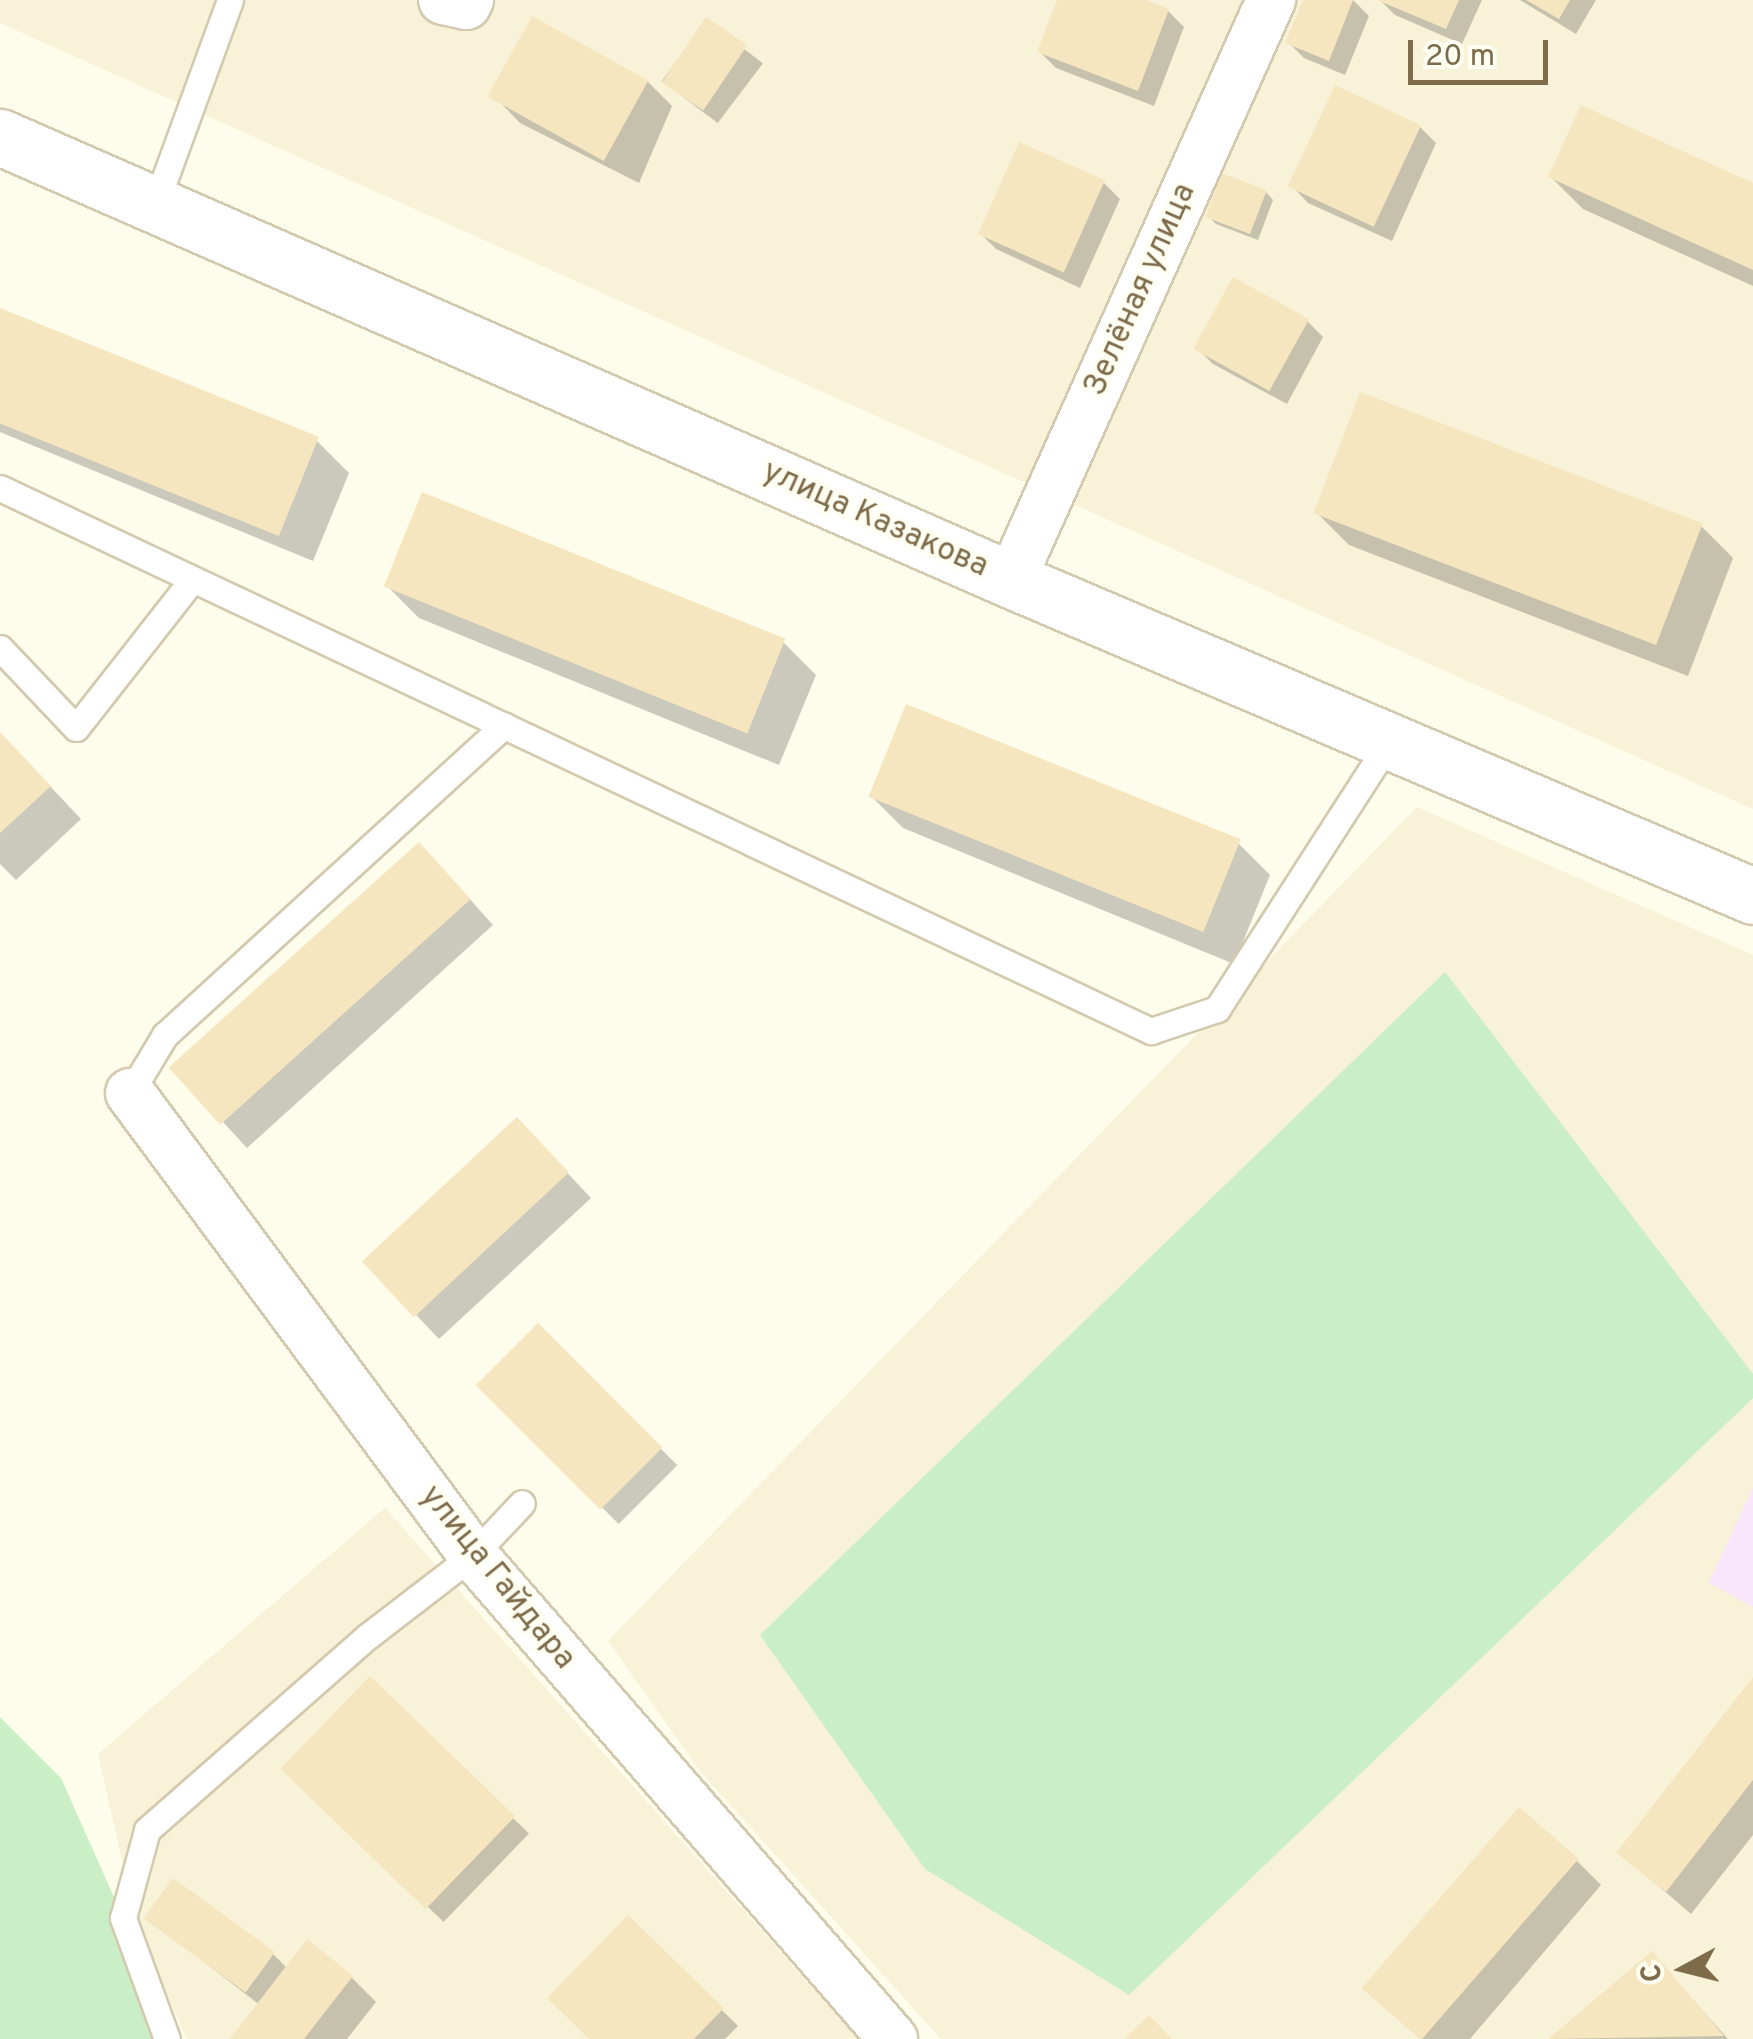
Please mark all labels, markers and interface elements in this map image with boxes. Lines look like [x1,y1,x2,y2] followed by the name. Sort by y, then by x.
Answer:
[1413,20,1553,82] scale bar
[1425,39,1495,76] text: 20 m
[1077,178,1205,402] street label: Зелёная улица
[756,453,994,587] street label: улица Казакова
[411,1478,583,1678] street label: улица Гайдара
[1633,1919,1733,2019] north arrow
[1634,1962,1672,1984] text: С

